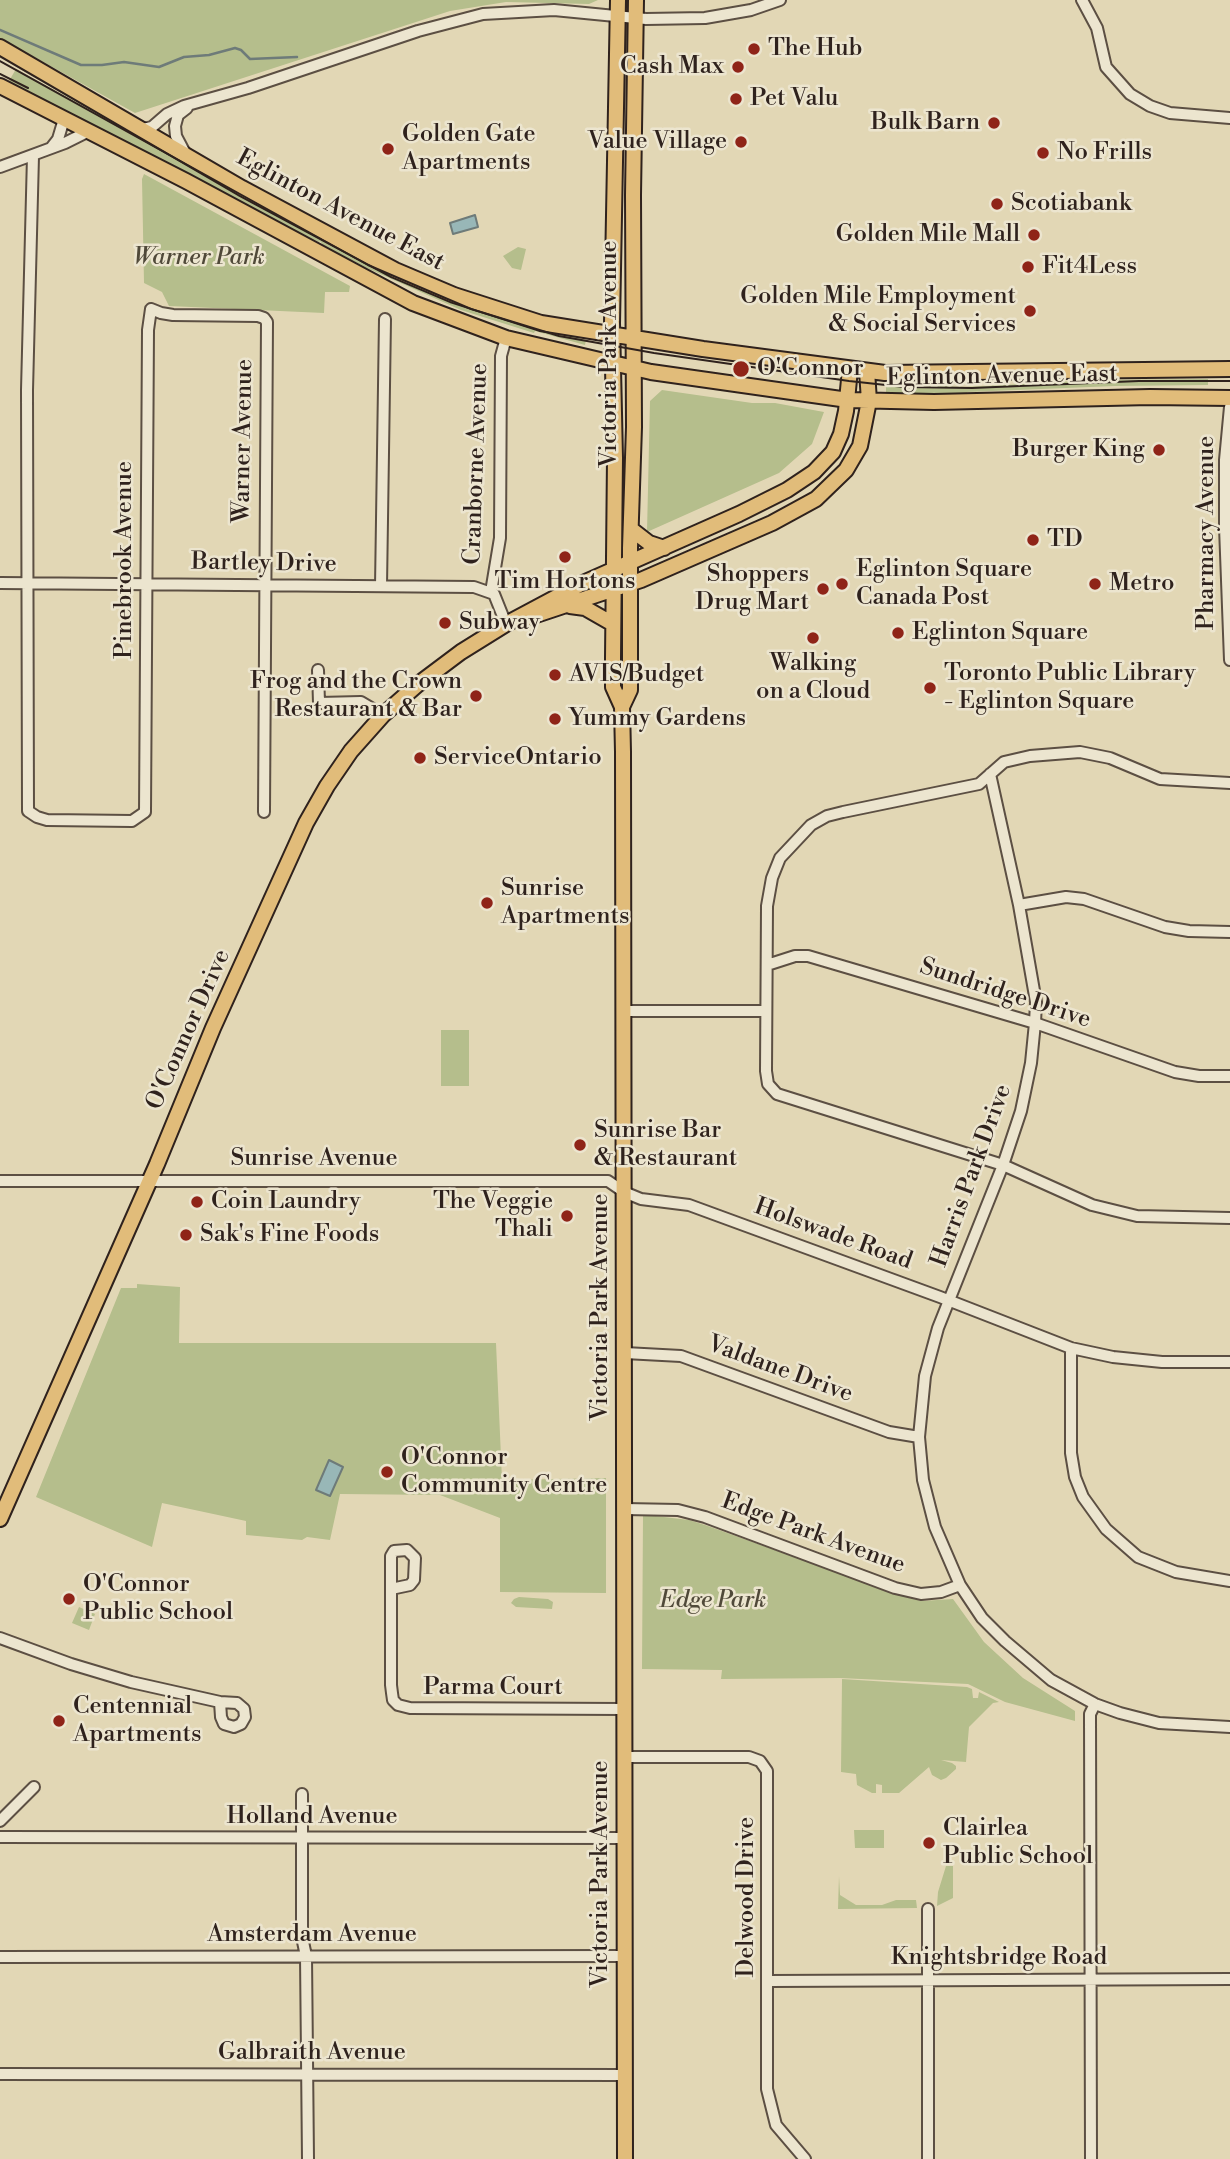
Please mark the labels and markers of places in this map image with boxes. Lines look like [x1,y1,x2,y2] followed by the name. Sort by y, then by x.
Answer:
[768,35,862,63] place label: The Hub
[746,41,762,57] marker: The Hub
[620,53,724,81] place label: Cash Max
[730,59,746,75] marker: Cash Max
[750,85,838,113] place label: Pet Valu
[728,91,744,107] marker: Pet Valu
[871,109,980,137] place label: Bulk Barn
[986,115,1002,131] marker: Bulk Barn
[402,121,536,177] place label: Golden Gate Apartments
[588,128,727,156] place label: Value Village
[733,134,749,150] marker: Value Village
[1057,139,1152,167] place label: No Frills
[380,141,396,157] marker: Golden Gate Apartments
[1035,145,1051,161] marker: No Frills
[1011,190,1131,218] place label: Scotiabank
[989,196,1005,212] marker: Scotiabank
[836,221,1020,249] place label: Golden Mile Mall
[1026,227,1042,243] marker: Golden Mile Mall
[1042,253,1137,281] place label: Fit4Less
[1020,259,1036,275] marker: Fit4Less
[740,283,1016,339] place label: Golden Mile Employment & Social Services
[1022,303,1038,319] marker: Golden Mile Employment & Social Services
[757,355,864,383] place label: O'Connor
[731,359,751,379] marker: O'Connor
[1013,436,1145,464] place label: Burger King
[1151,442,1167,458] marker: Burger King
[1047,526,1083,554] place label: TD
[1025,532,1041,548] marker: TD
[557,549,573,565] marker: Tim Hortons
[856,556,1032,612] place label: Eglinton Square Canada Post
[695,561,809,617] place label: Shoppers Drug Mart
[495,568,635,596] place label: Tim Hortons
[1109,570,1174,598] place label: Metro
[834,576,850,592] marker: Eglinton Square Canada Post
[1087,576,1103,592] marker: Metro
[815,581,831,597] marker: Shoppers Drug Mart
[459,609,540,637] place label: Subway
[437,615,453,631] marker: Subway
[912,619,1088,647] place label: Eglinton Square
[890,625,906,641] marker: Eglinton Square
[805,630,821,646] marker: Walking on a Cloud
[756,650,870,706] place label: Walking on a Cloud
[944,660,1196,716] place label: Toronto Public Library - Eglinton Square
[569,661,704,689] place label: AVIS/Budget
[547,667,563,683] marker: AVIS/Budget
[250,668,462,724] place label: Frog and the Crown Restaurant & Bar
[922,680,938,696] marker: Toronto Public Library - Eglinton Square
[468,688,484,704] marker: Frog and the Crown Restaurant & Bar
[569,705,746,733] place label: Yummy Gardens
[547,711,563,727] marker: Yummy Gardens
[434,744,602,772] place label: ServiceOntario
[412,750,428,766] marker: ServiceOntario
[501,875,629,931] place label: Sunrise Apartments
[479,895,495,911] marker: Sunrise Apartments
[594,1117,737,1173] place label: Sunrise Bar & Restaurant
[572,1137,588,1153] marker: Sunrise Bar & Restaurant
[211,1188,361,1216] place label: Coin Laundry
[433,1188,553,1244] place label: The Veggie Thali
[189,1194,205,1210] marker: Coin Laundry
[559,1208,575,1224] marker: The Veggie Thali
[200,1221,379,1249] place label: Sak's Fine Foods
[178,1227,194,1243] marker: Sak's Fine Foods
[401,1444,607,1500] place label: O'Connor Community Centre
[379,1464,395,1480] marker: O'Connor Community Centre
[83,1571,233,1627] place label: O'Connor Public School
[61,1591,77,1607] marker: O'Connor Public School
[73,1693,201,1749] place label: Centennial Apartments
[51,1713,67,1729] marker: Centennial Apartments
[943,1815,1093,1871] place label: Clairlea Public School
[921,1835,937,1851] marker: Clairlea Public School

